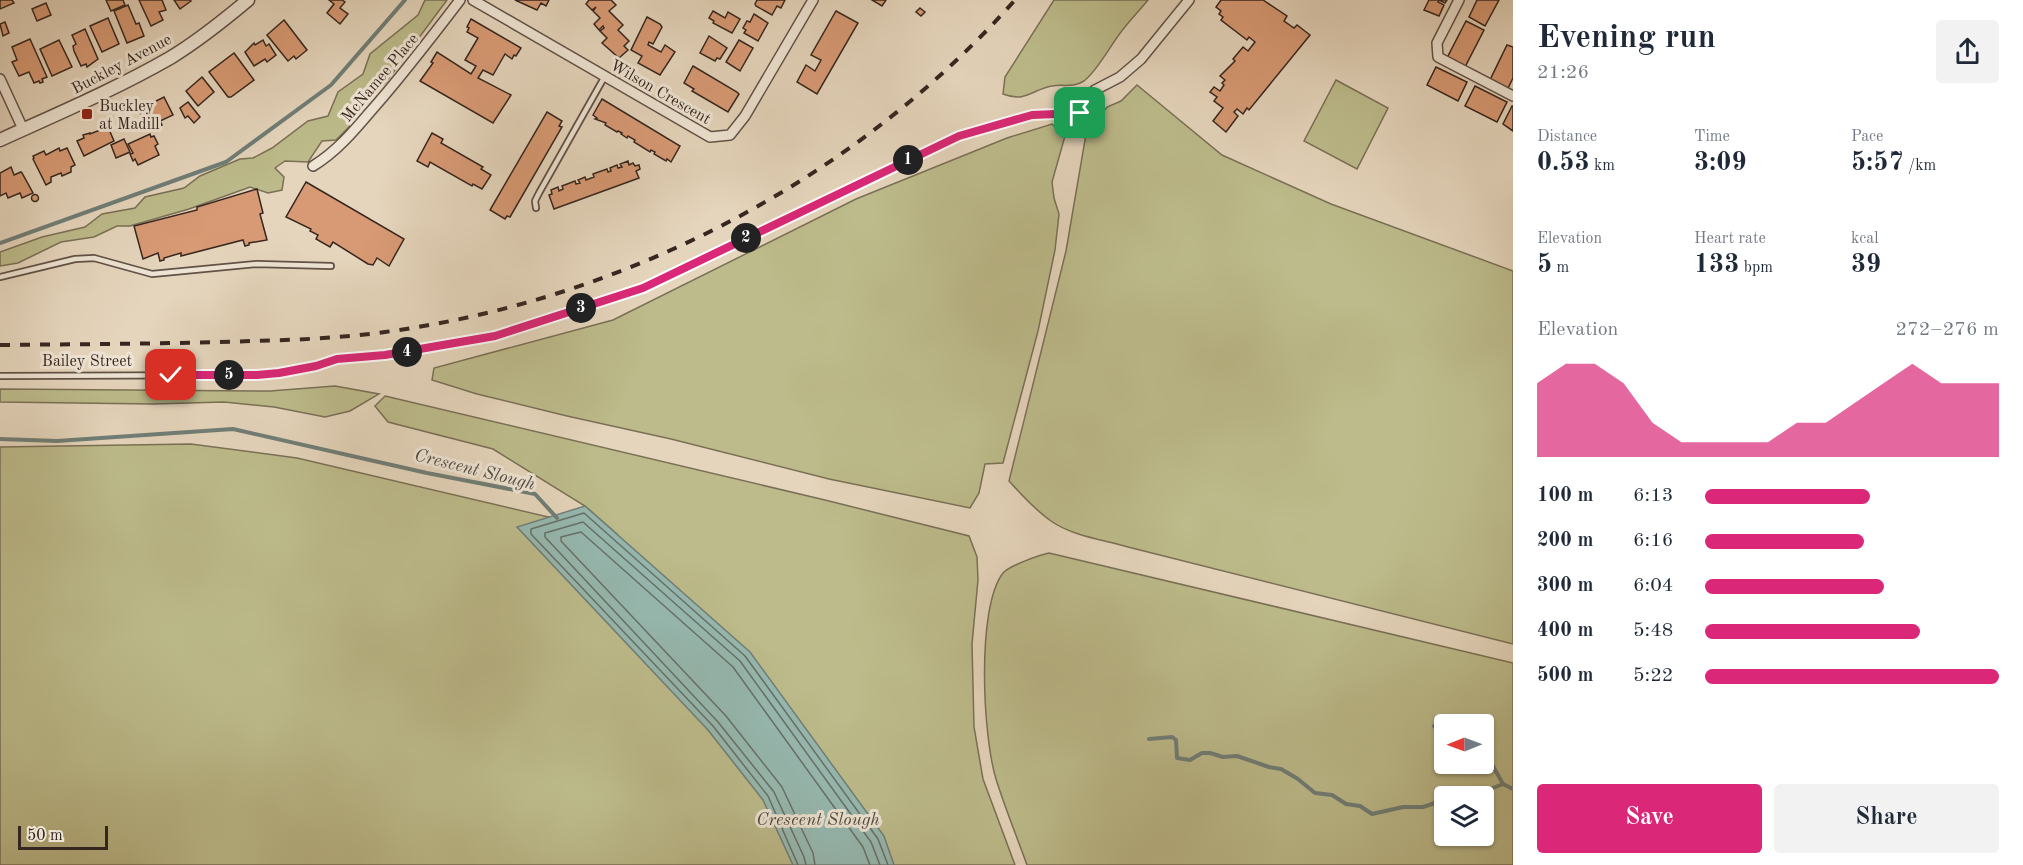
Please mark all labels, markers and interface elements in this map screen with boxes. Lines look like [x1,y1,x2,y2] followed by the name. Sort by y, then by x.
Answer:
[1936,20,1999,83] button: share
[1537,22,1716,55] text: Evening run
[339,31,422,126] street label: McNamee Place
[69,32,174,98] street label: Buckley Avenue
[607,58,713,128] street label: Wilson Crescent
[1537,63,1589,83] text: 21:26
[1054,87,1105,138] pin
[1063,96,1096,129] icon: arrive
[99,99,160,133] place label: Buckley at Madill
[80,107,94,121] marker: Buckley at Madill
[1537,129,1597,145] text: Distance
[1694,129,1730,145] text: Time
[1851,129,1883,145] text: Pace
[893,145,923,175] pin: 1
[1537,150,1590,176] text: 0.53
[1694,150,1747,176] text: 3:09
[1851,150,1904,176] text: 5:57
[903,152,913,168] text: 1
[1590,158,1615,174] text: km
[1904,158,1936,174] text: /km
[731,223,761,253] pin: 2
[741,230,751,246] text: 2
[1537,231,1602,247] text: Elevation
[1694,231,1766,247] text: Heart rate
[1851,231,1879,247] text: kcal
[1537,252,1552,278] text: 5
[1694,252,1739,278] text: 133
[1851,252,1881,278] text: 39
[1552,260,1569,276] text: m
[1739,260,1773,276] text: bpm
[566,293,596,323] pin: 3
[576,300,586,316] text: 3
[1537,320,1618,340] text: Elevation
[1896,320,1999,340] text: 272–276 m
[392,337,422,367] pin: 4
[402,344,412,360] text: 4
[145,349,196,400] pin
[42,354,133,370] street label: Bailey Street
[154,358,187,391] icon: check
[214,360,244,390] pin: 5
[224,367,234,383] text: 5
[413,446,537,494] water label: Crescent Slough
[1537,486,1593,506] text: 100 m
[1633,486,1673,506] text: 6:13
[1537,531,1593,551] text: 200 m
[1633,531,1673,551] text: 6:16
[1537,576,1593,596] text: 300 m
[1633,576,1673,596] text: 6:04
[1537,621,1593,641] text: 400 m
[1633,621,1673,641] text: 5:48
[1537,666,1593,686] text: 500 m
[1633,666,1673,686] text: 5:22
[1434,714,1494,774] north arrow
[1434,714,1494,846] map controls
[1537,784,1762,853] button: Save
[1774,784,1999,853] button: Share
[1434,786,1494,846] button: layers
[756,811,880,829] water label: Crescent Slough
[18,823,108,850] scale bar
[27,828,63,844] text: 50 m

